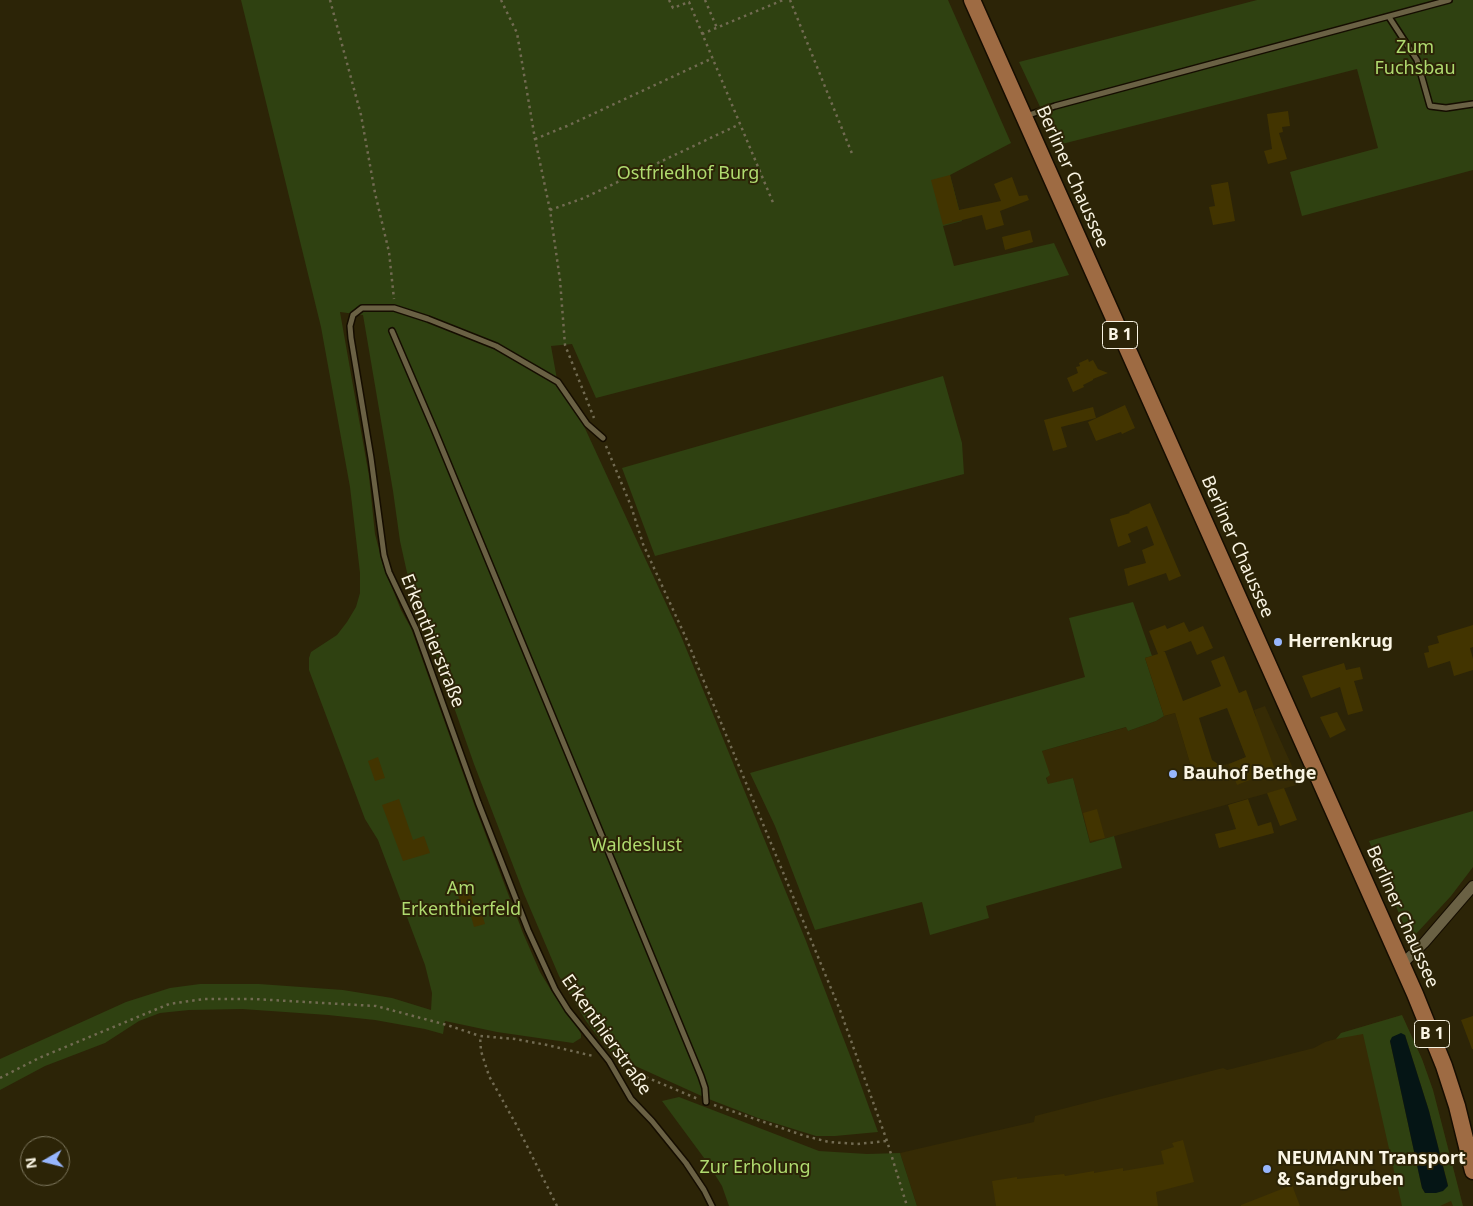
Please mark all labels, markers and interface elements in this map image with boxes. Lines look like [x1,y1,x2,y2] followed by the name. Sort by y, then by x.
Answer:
[1374,37,1456,80] park label: Zum Fuchsbau
[1031,103,1113,251] street label: Berliner Chaussee
[617,163,759,185] park label: Ostfriedhof Burg
[1102,322,1138,348] road number: B 1
[1196,473,1278,621] street label: Berliner Chaussee
[395,571,469,711] street label: Erkenthierstraße
[1288,631,1393,653] place label: Herrenkrug
[1272,636,1284,648] marker: Herrenkrug
[1183,763,1316,785] place label: Bauhof Bethge
[1167,768,1179,780] marker: Bauhof Bethge
[590,835,682,857] park label: Waldeslust
[1361,843,1443,991] street label: Berliner Chaussee
[401,878,521,921] park label: Am Erkenthierfeld
[556,971,656,1099] street label: Erkenthierstraße
[1414,1021,1450,1048] road number: B 1
[20,1136,70,1186] north arrow
[1277,1148,1466,1190] place label: NEUMANN Transport & Sandgruben
[20,1156,41,1170] text: N
[700,1157,810,1179] park label: Zur Erholung
[1261,1163,1273,1175] marker: NEUMANN Transport & Sandgruben

